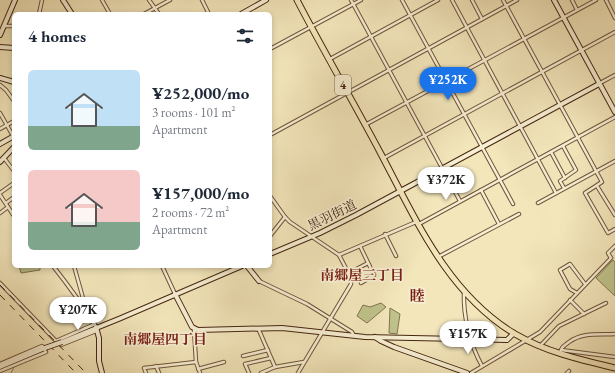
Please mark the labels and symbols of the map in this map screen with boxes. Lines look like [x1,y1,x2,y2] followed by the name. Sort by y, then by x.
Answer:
[420,67,476,101] pin: ¥252K
[335,75,351,95] road number: 4
[418,167,474,201] pin: ¥372K
[305,196,359,234] street label: 黒羽街道
[320,266,404,284] district label: 南郷屋三丁目
[409,286,425,305] district label: 睦
[50,297,106,331] pin: ¥207K
[440,321,496,355] pin: ¥157K
[123,330,207,348] district label: 南郷屋四丁目

